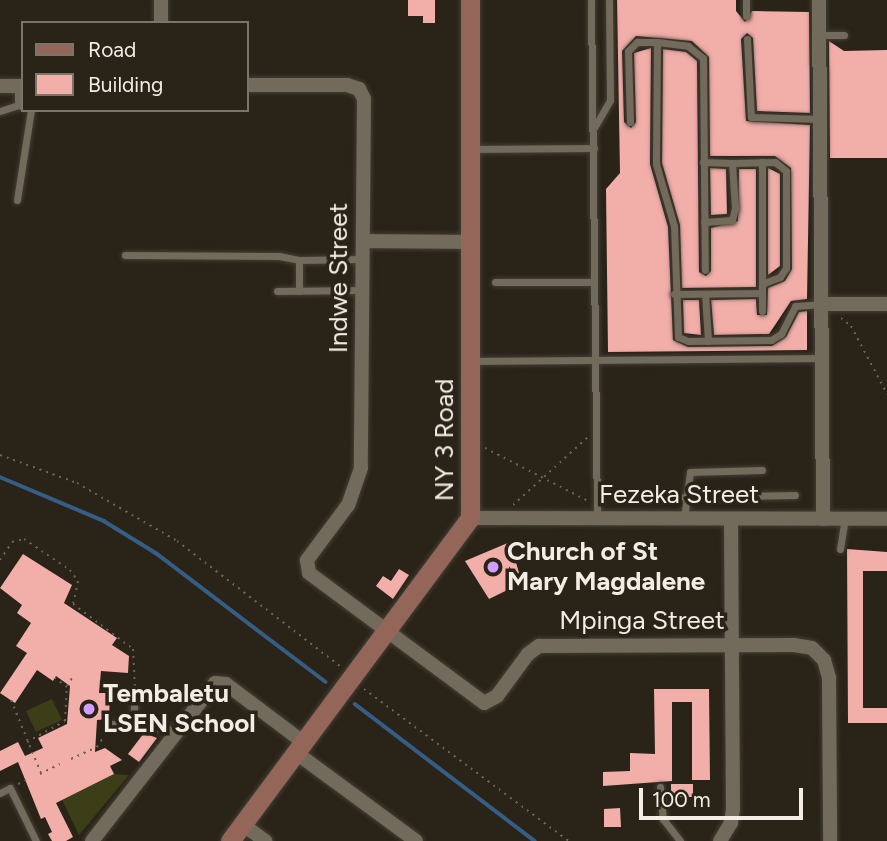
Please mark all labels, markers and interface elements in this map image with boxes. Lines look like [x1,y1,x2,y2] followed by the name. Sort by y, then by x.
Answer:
[21,21,248,112] legend
[88,37,136,62] text: Road
[88,72,163,97] text: Building
[323,203,355,353] street label: Indwe Street
[429,379,461,501] street label: NY 3 Road
[599,479,759,511] street label: Fezeka Street
[507,536,705,598] place label: Church of St Mary Magdalene
[485,559,501,575] marker: Church of St Mary Magdalene
[559,605,725,637] street label: Mpinga Street
[103,678,256,740] place label: Tembaletu LSEN School
[81,701,97,717] marker: Tembaletu LSEN School
[642,774,806,818] scale bar
[652,787,711,812] text: 100 m

